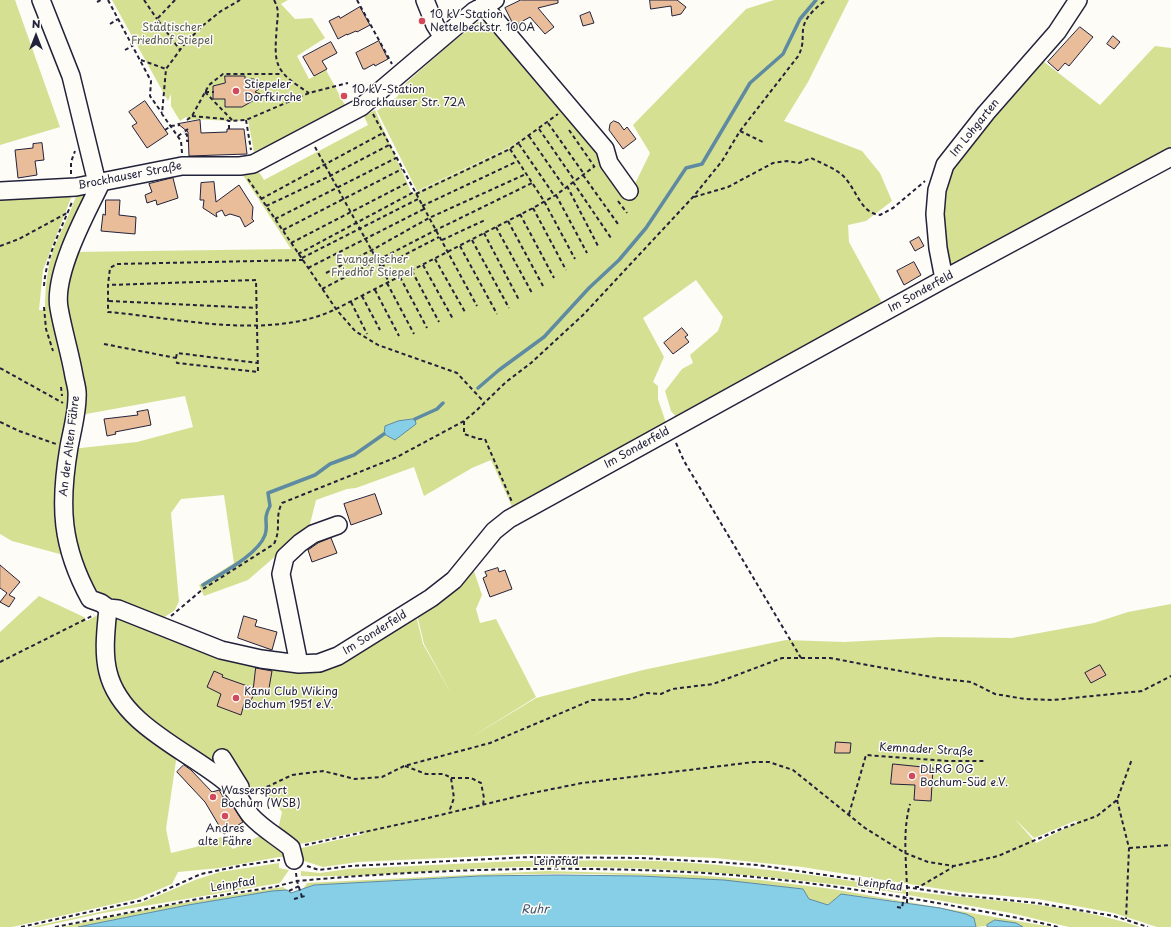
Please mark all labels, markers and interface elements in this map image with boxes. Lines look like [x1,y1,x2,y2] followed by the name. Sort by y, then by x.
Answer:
[430,8,535,34] place label: 10 kV-Station Nettelbeckstr. 100A
[32,15,40,32] text: N
[16,16,56,56] north arrow
[417,16,427,26] marker: 10 kV-Station Nettelbeckstr. 100A
[131,21,213,47] park label: Städtischer Friedhof Stiepel
[244,78,302,104] place label: Stiepeler Dorfkirche
[352,83,466,109] place label: 10 kV-Station Brockhauser Str. 72A
[231,86,241,96] marker: Stiepeler Dorfkirche
[339,91,349,101] marker: 10 kV-Station Brockhauser Str. 72A
[948,96,1002,160] street label: Im Lohgarten
[77,159,183,193] street label: Brockhauser Straße
[331,253,413,279] park label: Evangelischer Friedhof Stiepel
[886,269,956,315] street label: Im Sonderfeld
[57,395,83,497] street label: An der Alten Fähre
[602,425,672,471] street label: Im Sonderfeld
[341,608,409,658] street label: Im Sonderfeld
[244,685,338,711] place label: Kanu Club Wiking Bochum 1951 e.V.
[231,693,241,703] marker: Kanu Club Wiking Bochum 1951 e.V.
[879,741,973,759] street label: Kemnader Straße
[920,763,1008,789] place label: DLRG OG Bochum-Süd e.V.
[907,771,917,781] marker: DLRG OG Bochum-Süd e.V.
[221,784,300,810] place label: Wassersport Bochum (WSB)
[208,792,218,802] marker: Wassersport Bochum (WSB)
[220,811,230,821] marker: Andres alte Fähre
[198,822,252,848] place label: Andres alte Fähre
[533,855,579,869] street label: Leinpfad
[210,875,256,895] street label: Leinpfad
[857,876,903,894] street label: Leinpfad
[521,903,549,917] water label: Ruhr

